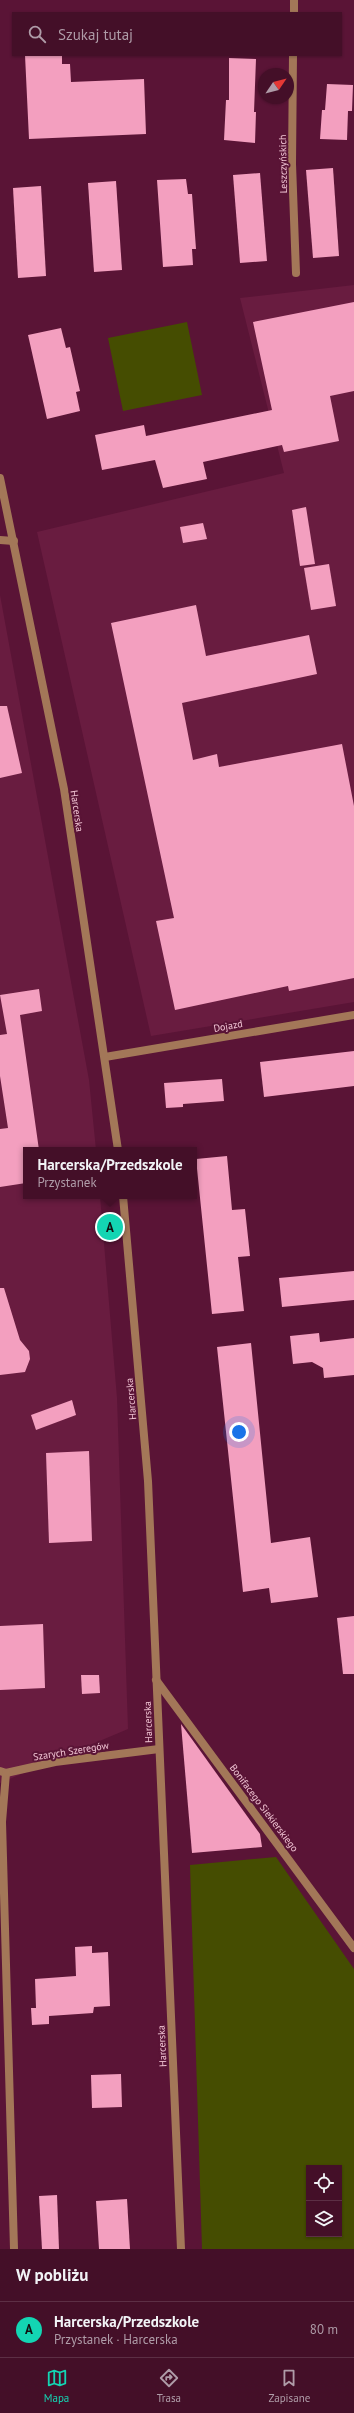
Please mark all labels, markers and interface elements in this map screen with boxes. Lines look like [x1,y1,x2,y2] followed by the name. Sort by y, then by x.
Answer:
[12,12,342,56] search box
[26,23,48,45] icon: search
[58,25,133,44] text: Szukaj tutaj
[258,68,294,104] north arrow
[276,135,290,193] street label: Leszczyńskich
[68,789,86,833] street label: Harcerska
[212,1017,244,1035] street label: Dojazd
[23,1147,197,1199] popup
[37,1155,183,1174] text: Harcerska/Przedszkole
[37,1174,97,1191] text: Przystanek
[97,1212,123,1242] pin: A
[123,1378,139,1420] street label: Harcerska
[229,1422,249,1442] your location
[141,1701,155,1743] street label: Harcerska
[32,1739,110,1763] street label: Szarych Szeregów
[227,1762,301,1854] street label: Bonifacego Siekierskiego
[154,2025,170,2067] street label: Harcerska
[306,2165,342,2237] map controls
[306,2165,342,2201] button: locate
[306,2201,342,2237] button: layers
[16,2264,88,2286] text: W pobliżu
[54,2312,199,2331] text: Harcerska/Przedszkole
[25,2321,33,2338] text: A
[310,2321,338,2338] text: 80 m
[54,2331,178,2348] text: Przystanek · Harcerska
[44,2367,69,2405] tab: Mapa
[157,2367,181,2405] tab: Trasa
[268,2367,310,2405] tab: Zapisane

